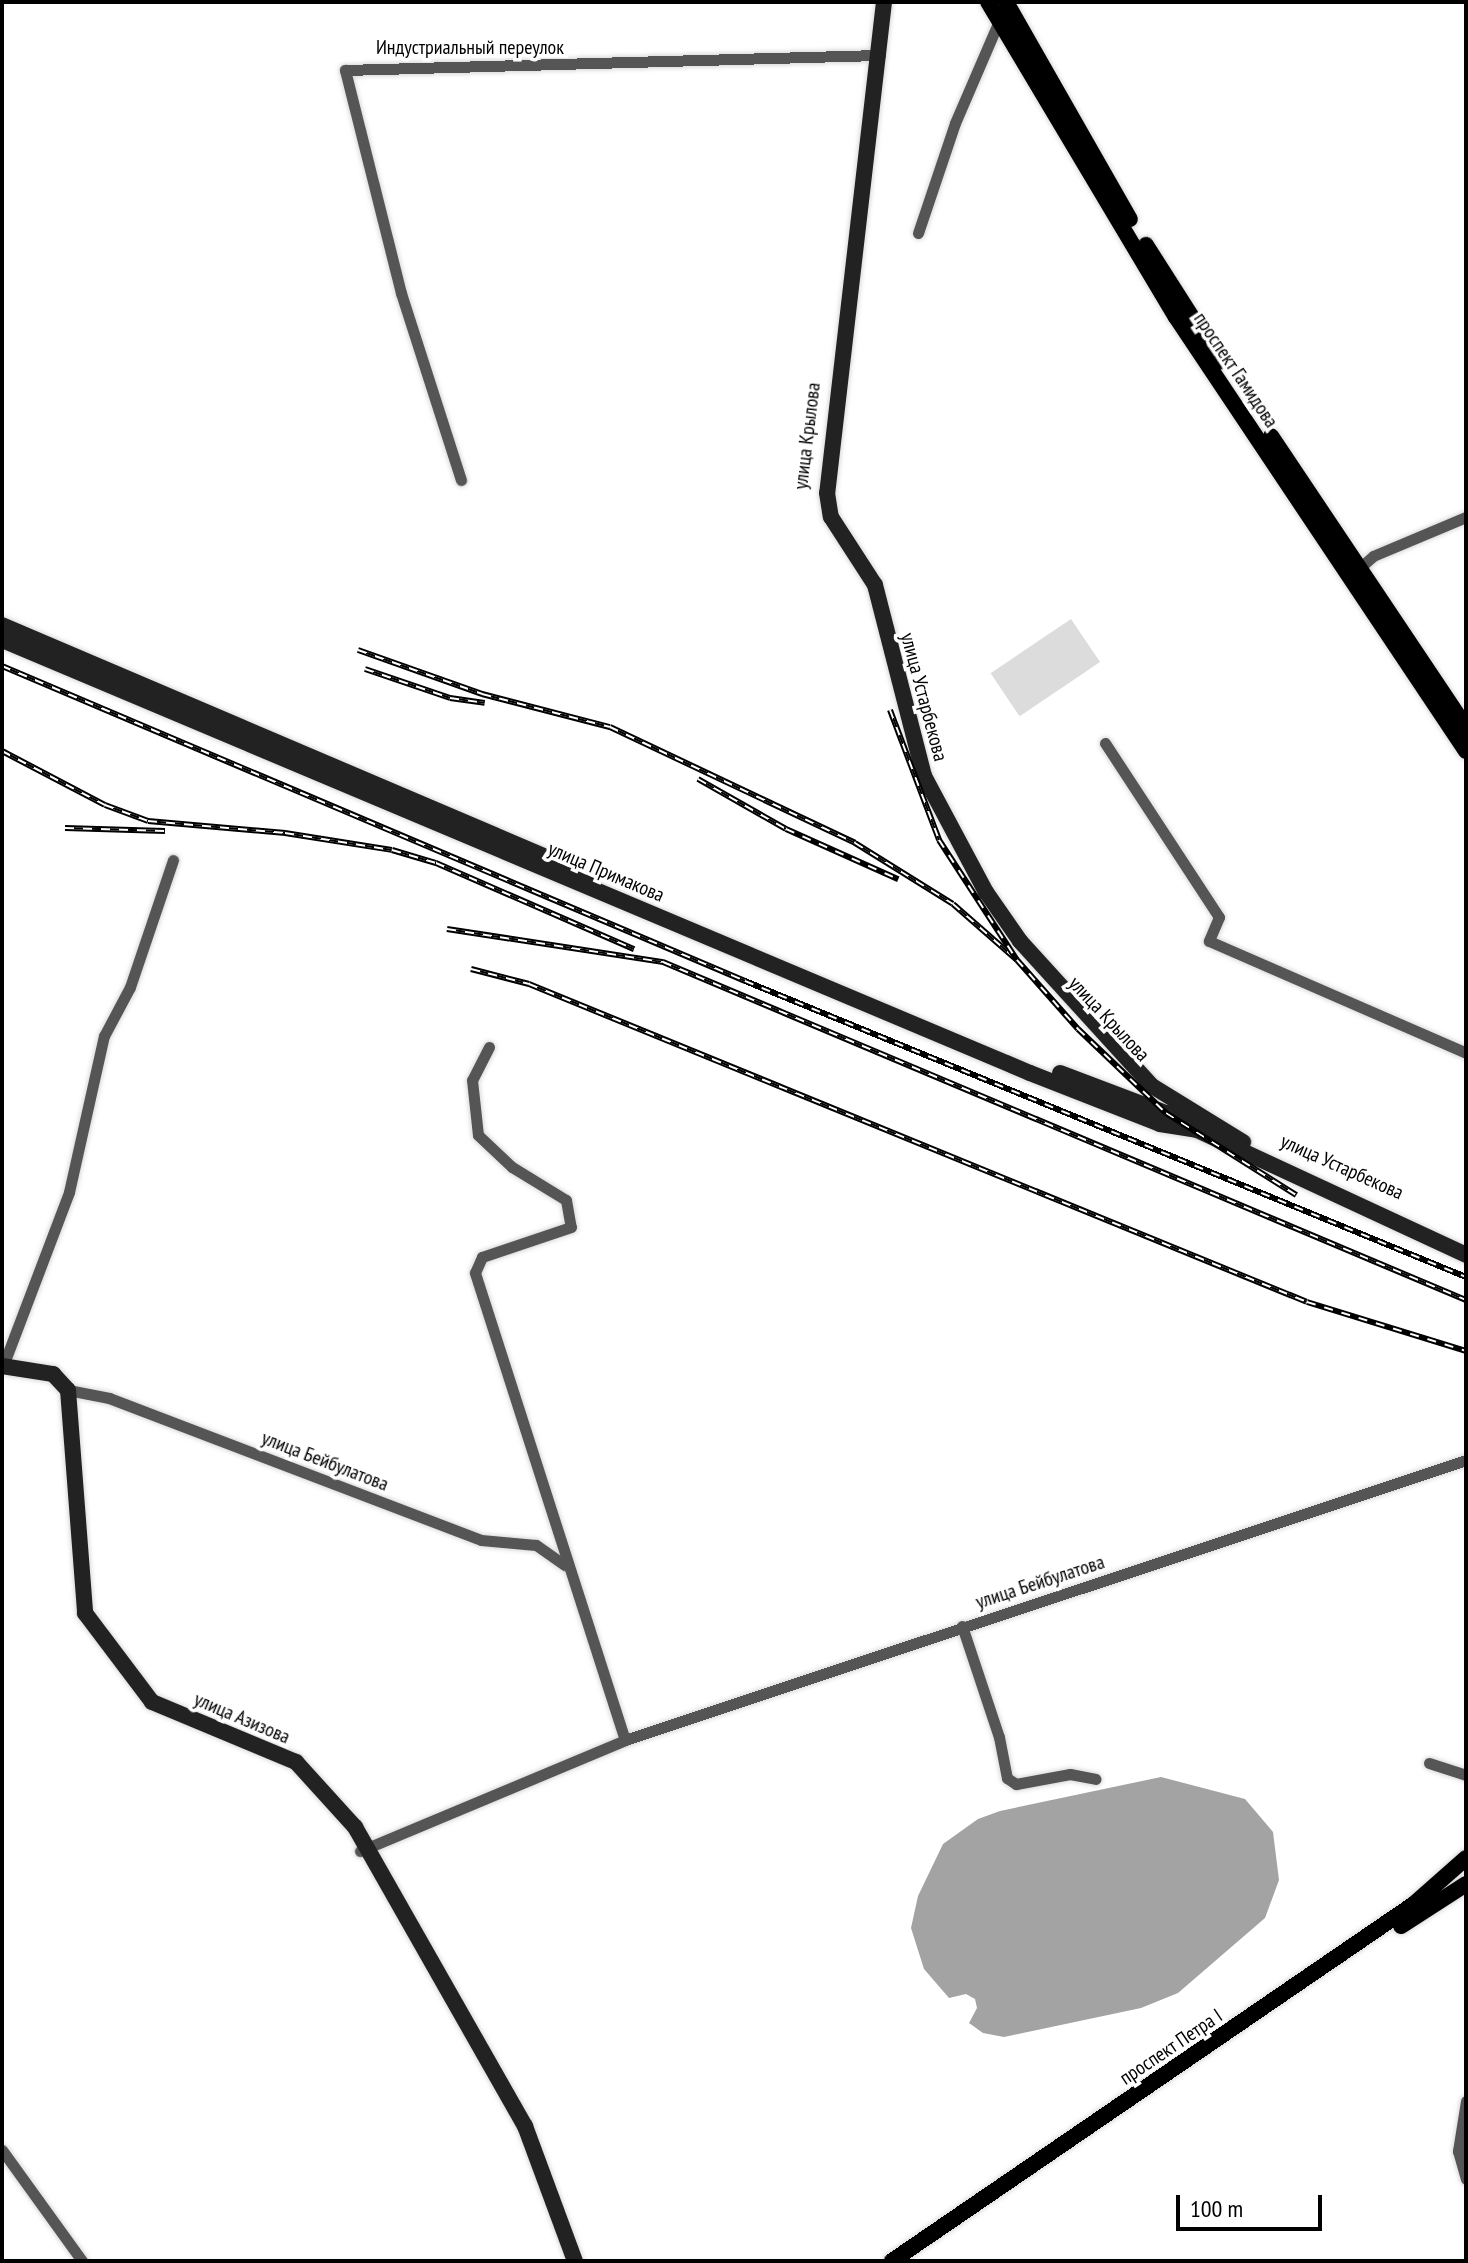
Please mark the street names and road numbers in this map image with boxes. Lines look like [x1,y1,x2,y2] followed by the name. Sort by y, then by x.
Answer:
[376,35,564,59] street label: Индустриальный переулок
[1188,308,1284,432] street label: проспект Гамидова
[789,381,825,491] street label: улица Крылова
[895,630,953,764] street label: улица Устарбекова
[544,837,668,907] street label: улица Примакова
[1064,972,1154,1066] street label: улица Крылова
[1277,1129,1407,1205] street label: улица Устарбекова
[258,1426,392,1496] street label: улица Бейбулатова
[973,1550,1107,1614] street label: улица Бейбулатова
[190,1687,294,1749] street label: улица Азизова
[1115,2004,1227,2090] street label: проспект Петра I

